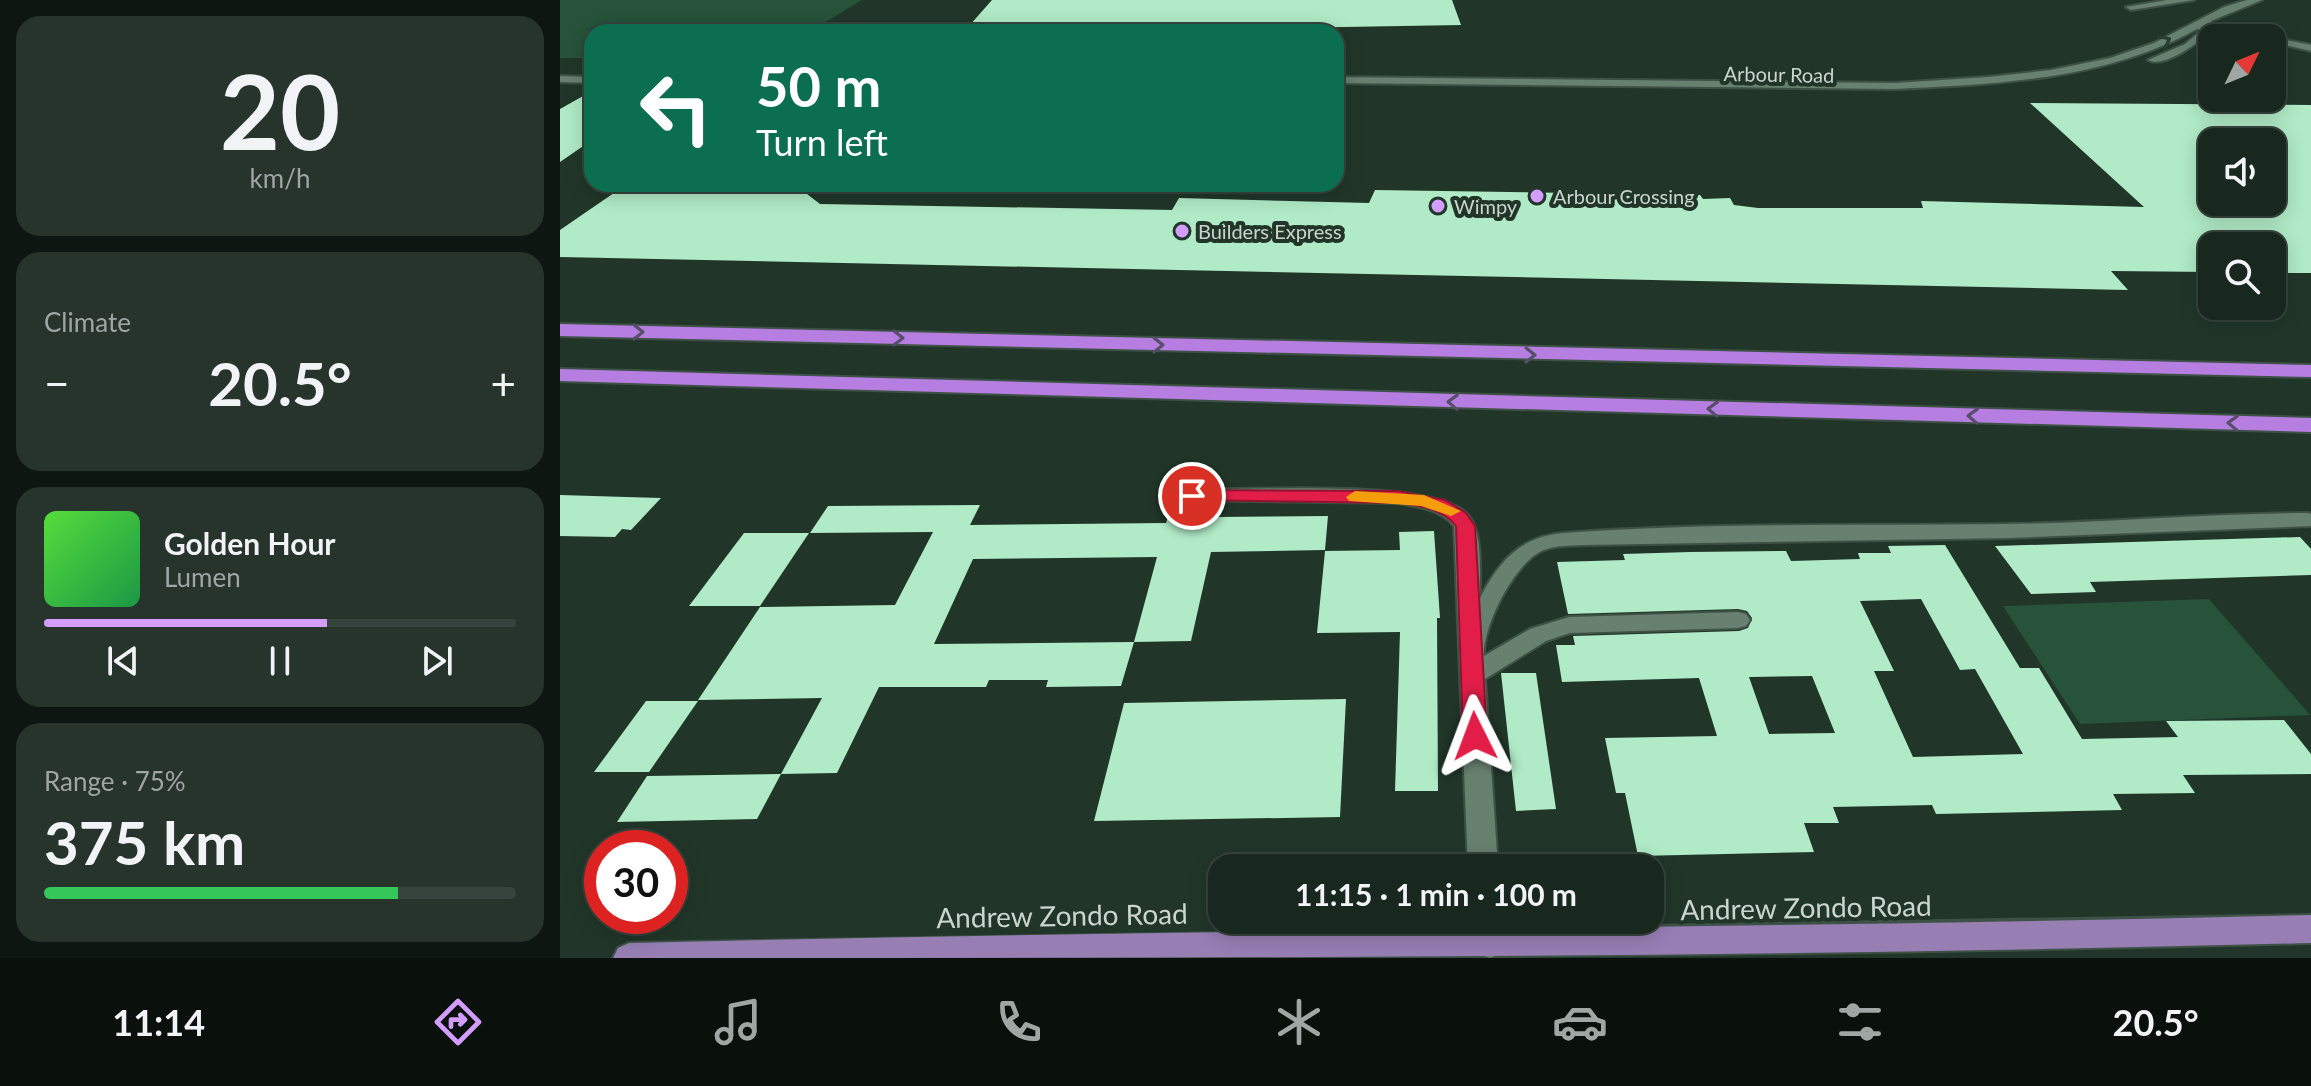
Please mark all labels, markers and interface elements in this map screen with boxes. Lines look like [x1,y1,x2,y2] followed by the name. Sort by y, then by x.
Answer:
[2198,24,2286,112] north arrow
[2198,24,2286,320] map controls
[2156,35,2171,50] one-way arrow
[220,47,340,172] text: 20
[756,52,881,119] text: 50 m
[624,56,728,160] icon: left
[1723,61,1835,87] street label: Arbour Road
[756,120,888,164] text: Turn left
[2198,128,2286,216] button: sound
[250,162,310,194] text: km/h
[1553,184,1695,208] place label: Arbour Crossing
[1528,187,1546,205] marker: Arbour Crossing
[1454,194,1518,218] place label: Wimpy
[1429,197,1447,215] marker: Wimpy
[1198,219,1342,243] place label: Builders Express
[1173,222,1191,240] marker: Builders Express
[2198,232,2286,320] button: search
[44,306,131,338] text: Climate
[632,323,645,340] one-way arrow
[892,330,905,347] one-way arrow
[1152,336,1165,354] one-way arrow
[1524,346,1537,363] one-way arrow
[208,347,352,419] text: 20.5°
[44,357,70,409] text: −
[490,357,516,409] text: +
[1446,393,1459,410] one-way arrow
[1706,400,1719,417] one-way arrow
[1966,407,1979,424] one-way arrow
[2226,414,2239,431] one-way arrow
[1158,462,1226,530] pin
[1170,474,1214,518] icon: arrive
[164,525,336,561] text: Golden Hour
[164,561,241,593] text: Lumen
[101,639,145,683] icon: previous
[258,639,302,683] icon: pause
[415,639,459,683] icon: next
[1433,694,1517,778] position arrow
[44,765,186,797] text: Range · 75%
[44,806,245,878] text: 375 km
[584,830,688,934] speed limit sign: 30
[1295,876,1577,912] text: 11:15 · 1 min · 100 m
[1680,888,1932,926] street label: Andrew Zondo Road
[936,896,1188,934] street label: Andrew Zondo Road
[430,994,486,1050] icon: directions
[710,994,766,1050] icon: music
[991,994,1047,1050] icon: phone
[1271,994,1327,1050] icon: climate
[1552,994,1608,1050] icon: car
[1832,994,1888,1050] icon: filters
[112,1000,205,1044] text: 11:14
[2113,1000,2199,1044] text: 20.5°

